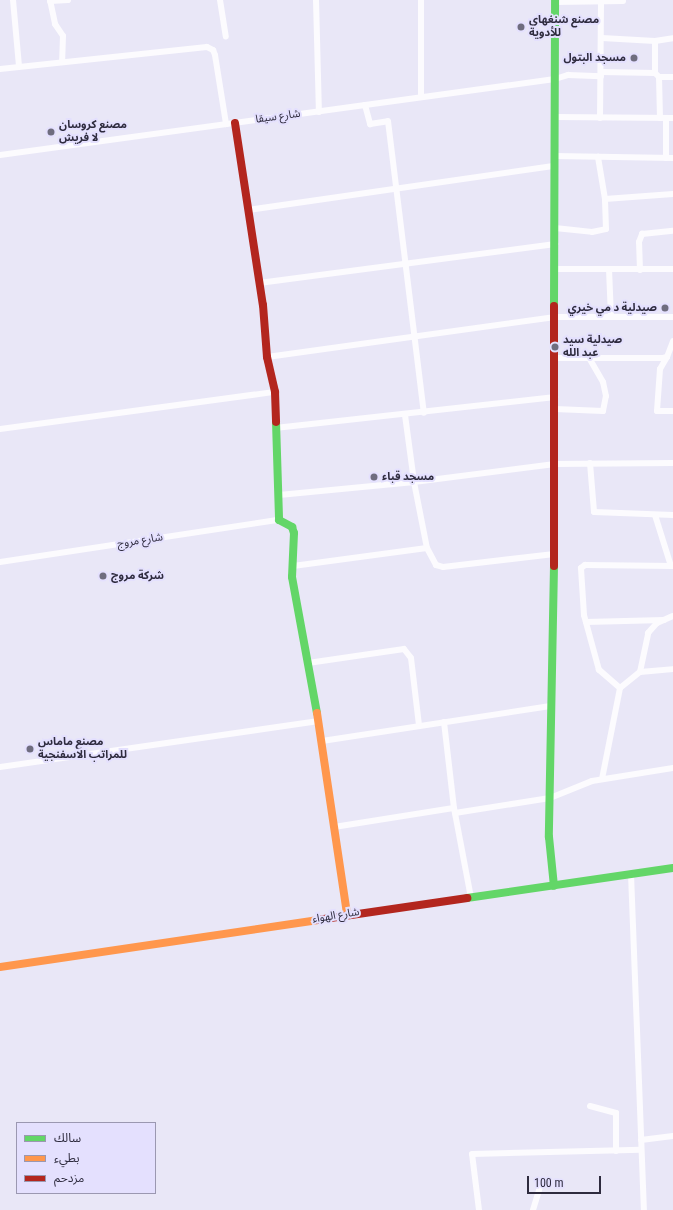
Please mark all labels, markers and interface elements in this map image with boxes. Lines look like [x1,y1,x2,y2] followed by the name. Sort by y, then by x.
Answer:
[529,14,599,40] place label: مصنع شنغهاي للأدوية
[516,22,526,32] marker: مصنع شنغهاي للأدوية
[563,51,626,65] place label: مسجد البتول
[629,53,639,63] marker: مسجد البتول
[255,107,301,127] street label: شارع سيقا
[59,119,127,145] place label: مصنع كروسان لا فريش
[46,127,56,137] marker: مصنع كروسان لا فريش
[568,301,657,315] place label: صيدلية د مي خيري
[660,303,670,313] marker: صيدلية د مي خيري
[563,334,622,360] place label: صيدلية سيد عبد الله
[550,342,560,352] marker: صيدلية سيد عبد الله
[382,470,434,484] place label: مسجد قباء
[369,472,379,482] marker: مسجد قباء
[116,531,164,551] street label: شارع مروج
[111,569,164,583] place label: شركة مروج
[98,571,108,581] marker: شركة مروج
[38,736,127,762] place label: مصنع ماماس للمراتب الاسفنجية
[25,744,35,754] marker: مصنع ماماس للمراتب الاسفنجية
[312,906,360,926] street label: شارع الهواء
[16,1122,156,1194] legend
[54,1131,81,1145] text: سالك
[54,1151,80,1165] text: بطيء
[529,1168,603,1194] scale bar
[54,1171,84,1185] text: مزدحم
[534,1176,564,1190] text: 100 m

